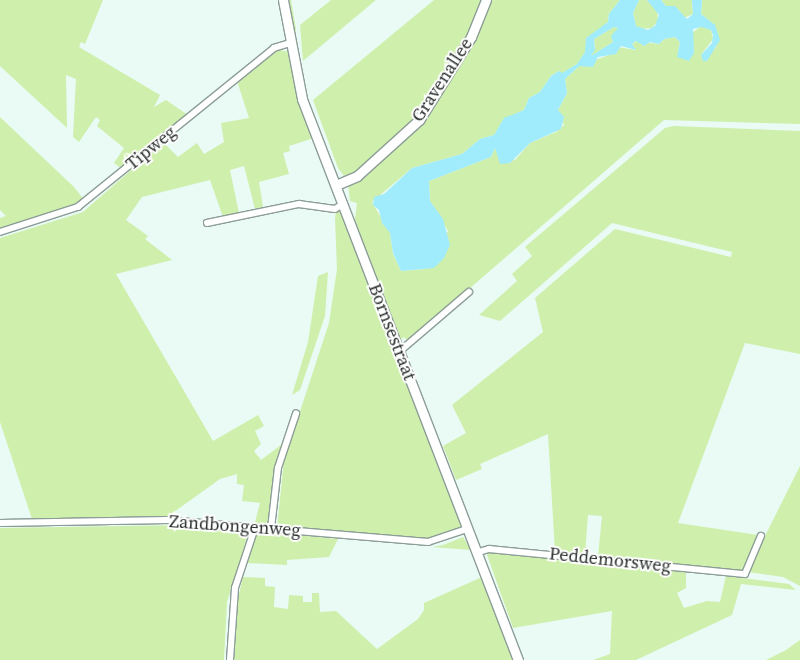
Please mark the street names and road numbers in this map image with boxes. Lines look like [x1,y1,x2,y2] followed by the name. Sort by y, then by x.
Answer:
[407,34,477,126] street label: Gravenallee
[121,121,181,175] street label: Tipweg
[364,281,420,383] street label: Bornsestraat
[168,511,302,541] street label: Zandbongenweg
[548,543,672,577] street label: Peddemorsweg

